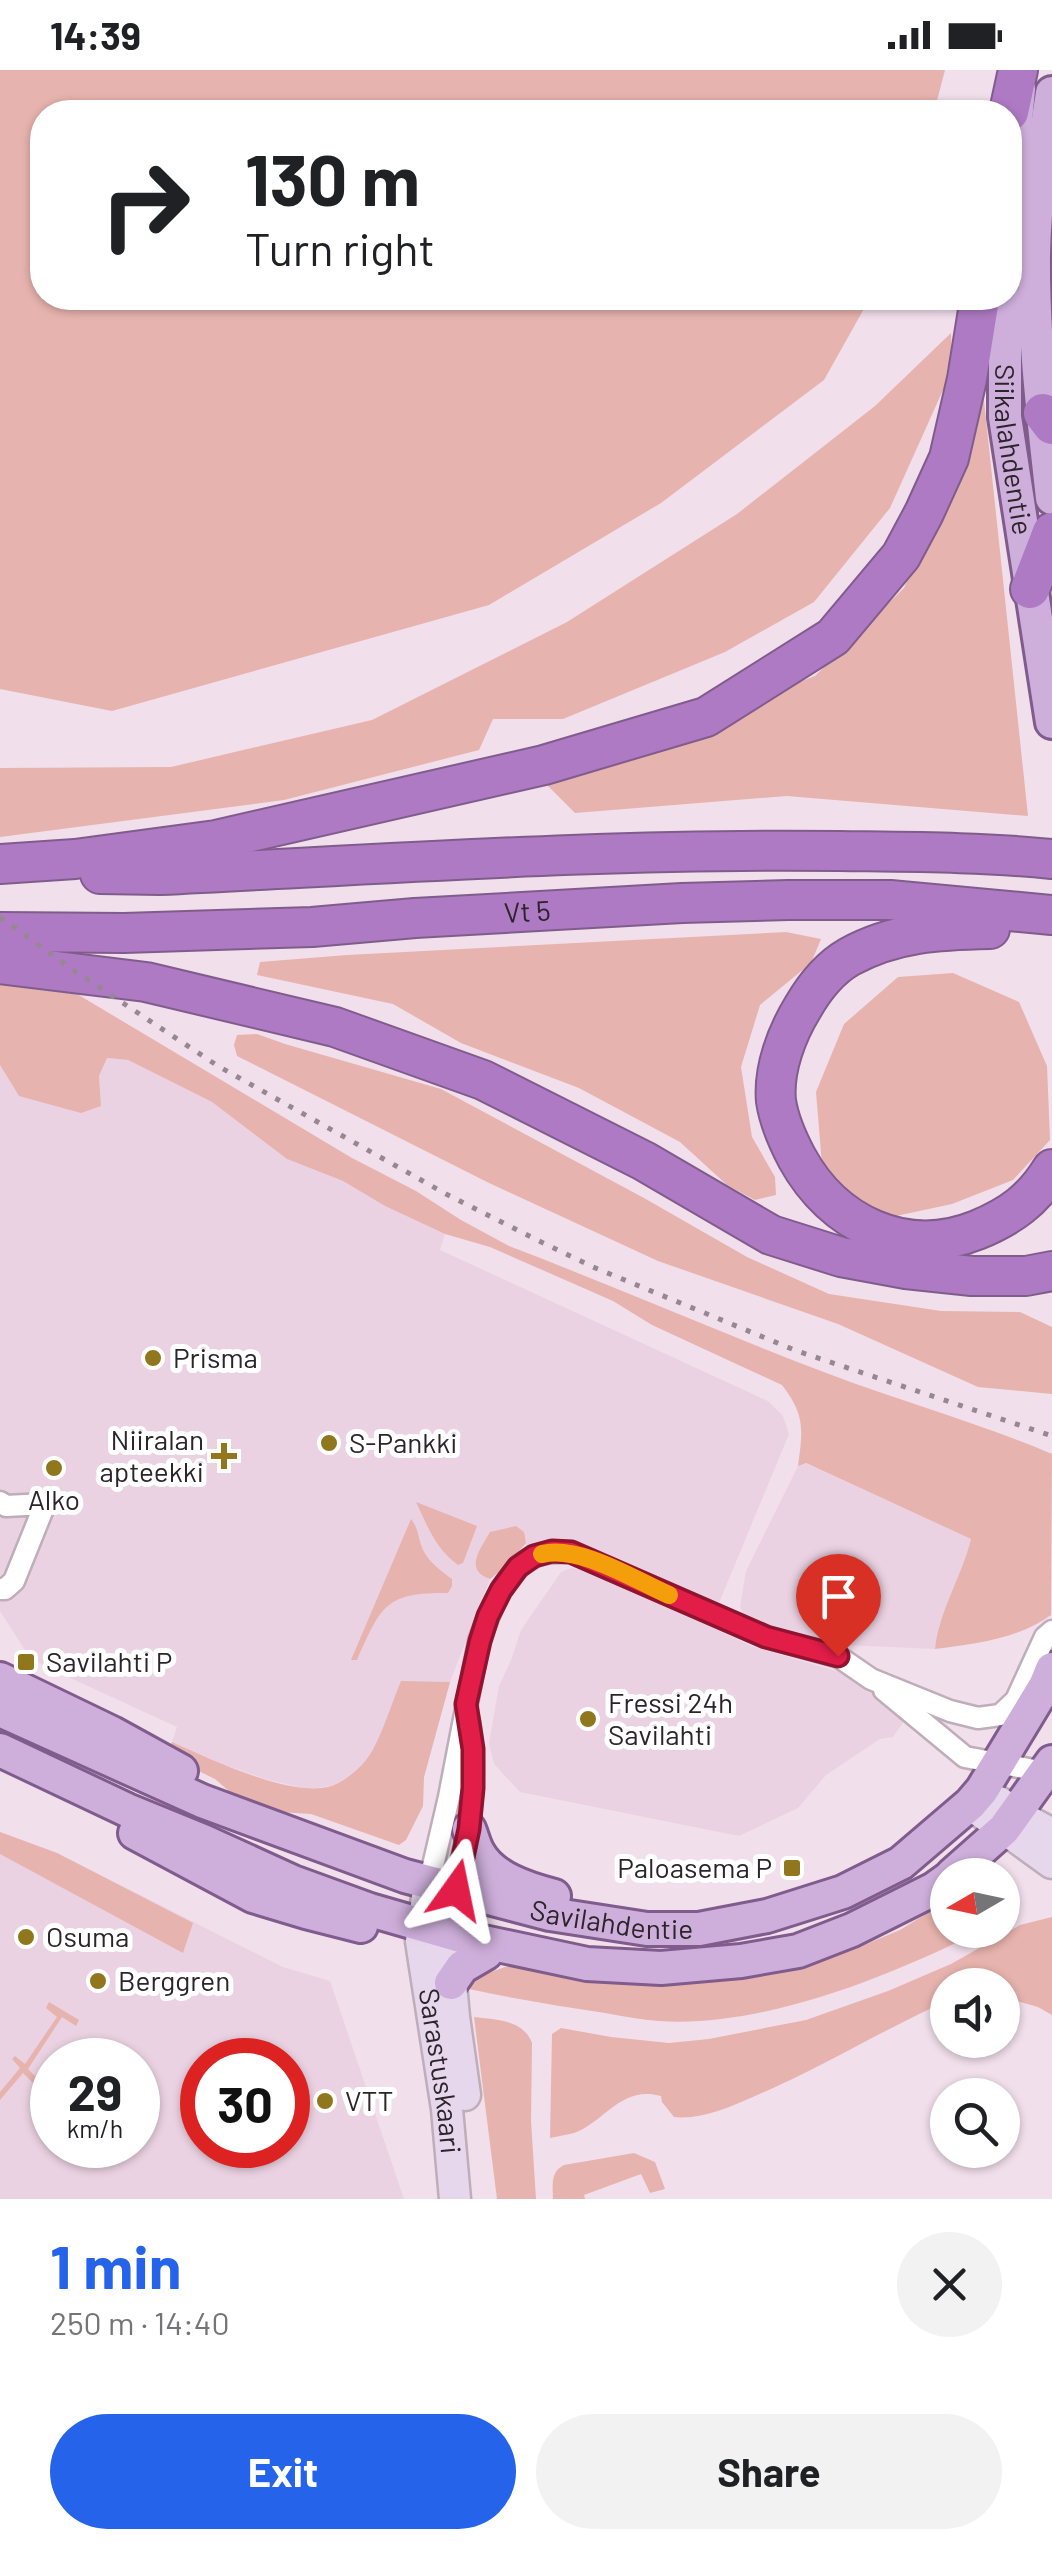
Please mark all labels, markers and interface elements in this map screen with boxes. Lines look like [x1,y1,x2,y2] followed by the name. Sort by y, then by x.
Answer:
[50,12,141,58] text: 14:39
[245,136,420,220] text: 130 m
[80,140,210,270] icon: right
[245,221,435,275] text: Turn right
[989,364,1041,537] street label: Siikalahdentie
[503,892,552,929] street label: Vt 5
[173,1340,258,1374] place label: Prisma
[142,1347,164,1369] marker: Prisma
[99,1422,204,1488] place label: Niiralan apteekki
[349,1425,457,1459] place label: S-Pankki
[318,1432,340,1454] marker: S-Pankki
[213,1445,235,1467] marker: Niiralan apteekki
[43,1457,65,1479] marker: Alko
[28,1482,80,1516] place label: Alko
[796,1554,881,1657] pin
[811,1569,866,1624] icon: arrive
[46,1644,172,1678] place label: Savilahti P
[15,1651,37,1673] marker: Savilahti P
[608,1685,733,1751] place label: Fressi 24h Savilahti
[577,1708,599,1730] marker: Fressi 24h Savilahti
[404,1838,508,1942] position arrow
[617,1850,772,1884] place label: Paloasema P
[781,1857,803,1879] marker: Paloasema P
[930,1858,1020,1948] north arrow
[930,1858,1020,2168] map controls
[527,1892,693,1945] street label: Savilahdentie
[46,1919,129,1953] place label: Osuma
[15,1926,37,1948] marker: Osuma
[118,1963,230,1997] place label: Berggren
[930,1968,1020,2058] button: sound
[87,1970,109,1992] marker: Berggren
[413,1986,469,2155] street label: Sarastuskaari
[180,2038,310,2168] speed limit sign: 30
[68,2061,122,2121] text: 29
[930,2078,1020,2168] button: search
[345,2083,393,2117] place label: VTT
[314,2090,336,2112] marker: VTT
[67,2113,123,2143] text: km/h
[50,2229,181,2301] text: 1 min
[897,2232,1002,2337] button: close
[50,2303,229,2341] text: 250 m · 14:40
[50,2414,516,2529] button: Exit
[536,2414,1002,2529] button: Share

